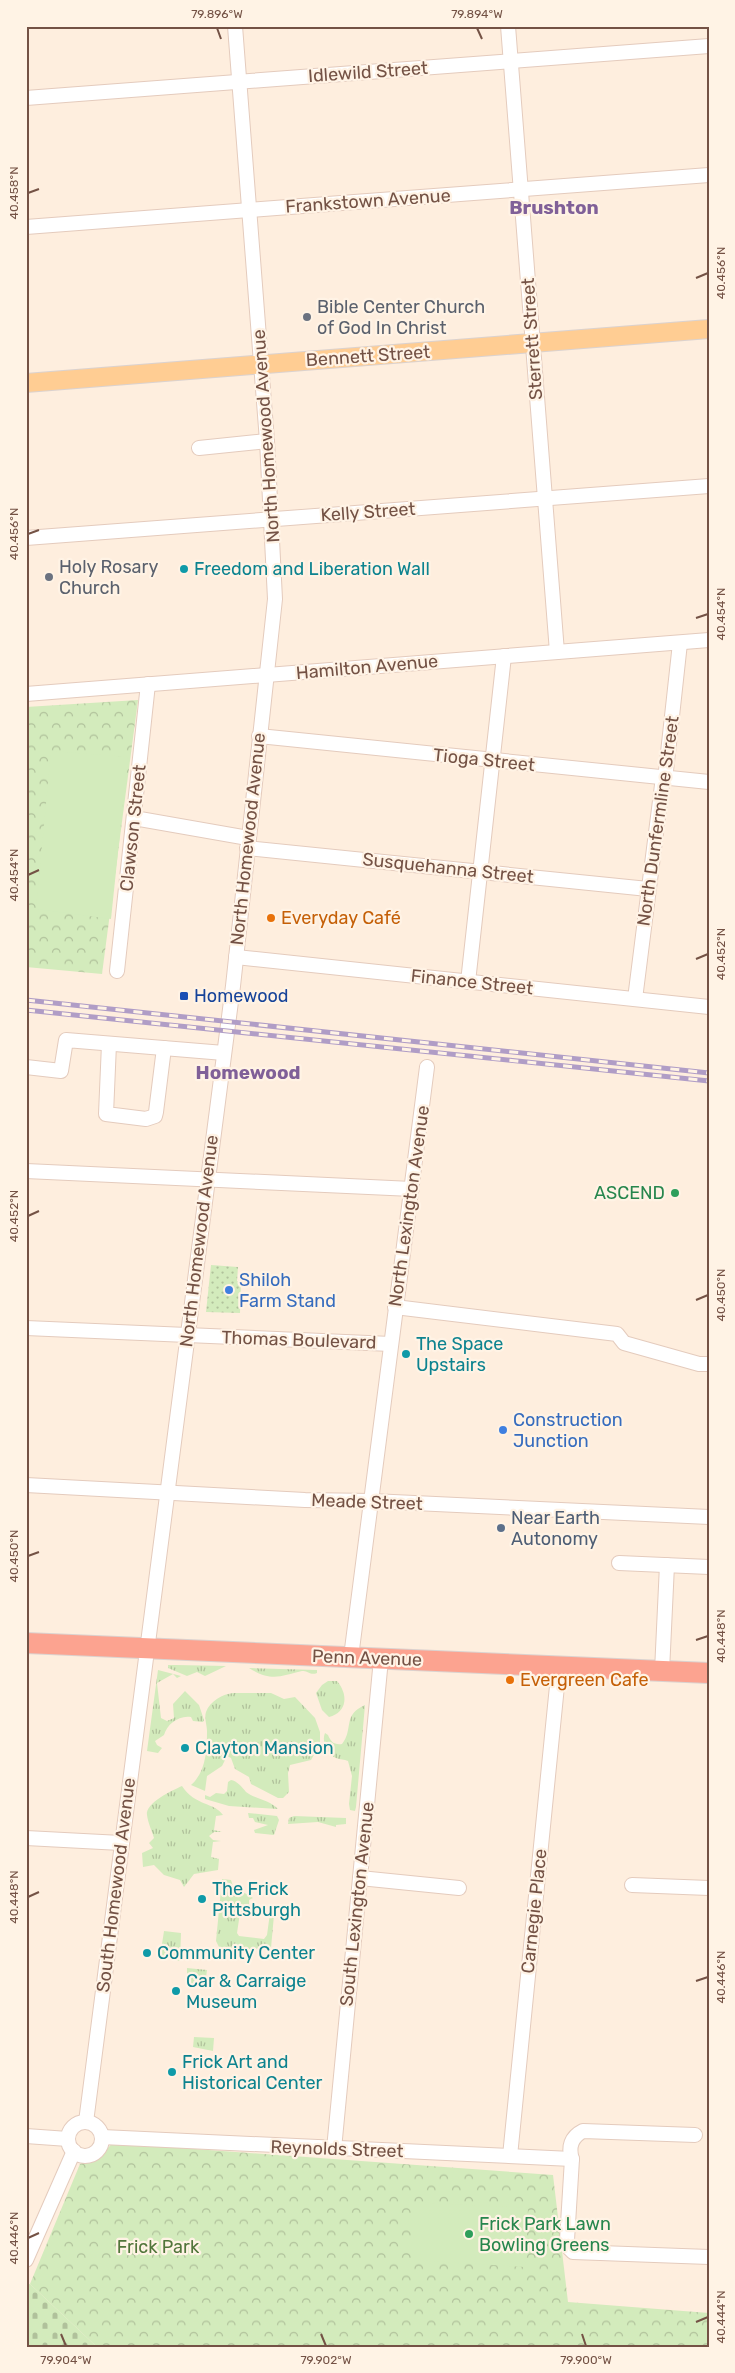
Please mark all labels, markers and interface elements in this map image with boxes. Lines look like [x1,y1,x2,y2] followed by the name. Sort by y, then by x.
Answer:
[191,7,243,21] text: 79.896°W
[451,7,503,21] text: 79.894°W
[307,57,429,87] street label: Idlewild Street
[7,167,21,219] text: 40.458°N
[285,184,451,218] street label: Frankstown Avenue
[509,196,599,219] district label: Brushton
[714,247,728,299] text: 40.456°N
[517,277,547,401] street label: Sterrett Street
[317,296,485,339] place label: Bible Center Church of God In Christ
[301,311,313,323] marker: Bible Center Church of God In Christ
[248,329,284,543] street label: North Homewood Avenue
[305,341,431,371] street label: Bennett Street
[320,498,416,526] street label: Kelly Street
[7,508,21,560] text: 40.456°N
[59,556,158,599] place label: Holy Rosary Church
[194,558,430,580] place label: Freedom and Liberation Wall
[178,563,190,575] marker: Freedom and Liberation Wall
[43,571,55,583] marker: Holy Rosary Church
[714,588,728,640] text: 40.454°N
[295,650,439,684] street label: Hamilton Avenue
[632,715,684,927] street label: North Dunfermline Street
[226,732,270,946] street label: North Homewood Avenue
[432,744,536,776] street label: Tioga Street
[115,764,151,892] street label: Clawson Street
[361,848,535,888] street label: Susquehanna Street
[7,849,21,901] text: 40.454°N
[281,907,401,929] place label: Everyday Café
[265,912,277,924] marker: Everyday Café
[714,928,728,980] text: 40.452°N
[410,965,534,999] street label: Finance Street
[194,985,289,1007] place label: Homewood
[178,990,190,1002] marker: Homewood
[196,1061,300,1084] district label: Homewood
[384,1104,434,1308] street label: North Lexington Avenue
[175,1134,223,1348] street label: North Homewood Avenue
[594,1182,665,1204] place label: ASCEND
[669,1187,681,1199] marker: ASCEND
[7,1190,21,1242] text: 40.452°N
[239,1269,336,1312] place label: Shiloh Farm Stand
[714,1269,728,1321] text: 40.450°N
[223,1284,235,1296] marker: Shiloh Farm Stand
[221,1326,377,1354] street label: Thomas Boulevard
[416,1333,503,1376] place label: The Space Upstairs
[400,1348,412,1360] marker: The Space Upstairs
[513,1409,623,1452] place label: Construction Junction
[497,1424,509,1436] marker: Construction Junction
[311,1489,423,1515] street label: Meade Street
[511,1507,600,1550] place label: Near Earth Autonomy
[495,1522,507,1534] marker: Near Earth Autonomy
[7,1530,21,1582] text: 40.450°N
[714,1609,728,1663] text: 40.448°N
[311,1645,423,1671] street label: Penn Avenue
[520,1669,649,1691] place label: Evergreen Cafe
[504,1674,516,1686] marker: Evergreen Cafe
[195,1737,334,1759] place label: Clayton Mansion
[179,1742,191,1754] marker: Clayton Mansion
[92,1776,140,1994] street label: South Homewood Avenue
[335,1801,379,2007] street label: South Lexington Avenue
[517,1848,551,1974] street label: Carnegie Place
[7,1870,21,1924] text: 40.448°N
[212,1878,301,1921] place label: The Frick Pittsburgh
[196,1893,208,1905] marker: The Frick Pittsburgh
[157,1942,315,1964] place label: Community Center
[141,1947,153,1959] marker: Community Center
[714,1951,728,2003] text: 40.446°N
[186,1970,306,2013] place label: Car & Carraige Museum
[170,1985,182,1997] marker: Car & Carraige Museum
[182,2051,323,2094] place label: Frick Art and Historical Center
[166,2066,178,2078] marker: Frick Art and Historical Center
[270,2136,404,2162] street label: Reynolds Street
[7,2212,21,2264] text: 40.446°N
[479,2213,611,2256] place label: Frick Park Lawn Bowling Greens
[463,2228,475,2240] marker: Frick Park Lawn Bowling Greens
[117,2236,200,2258] park label: Frick Park
[714,2290,728,2344] text: 40.444°N
[40,2353,92,2367] text: 79.904°W
[300,2353,352,2367] text: 79.902°W
[560,2353,612,2367] text: 79.900°W

